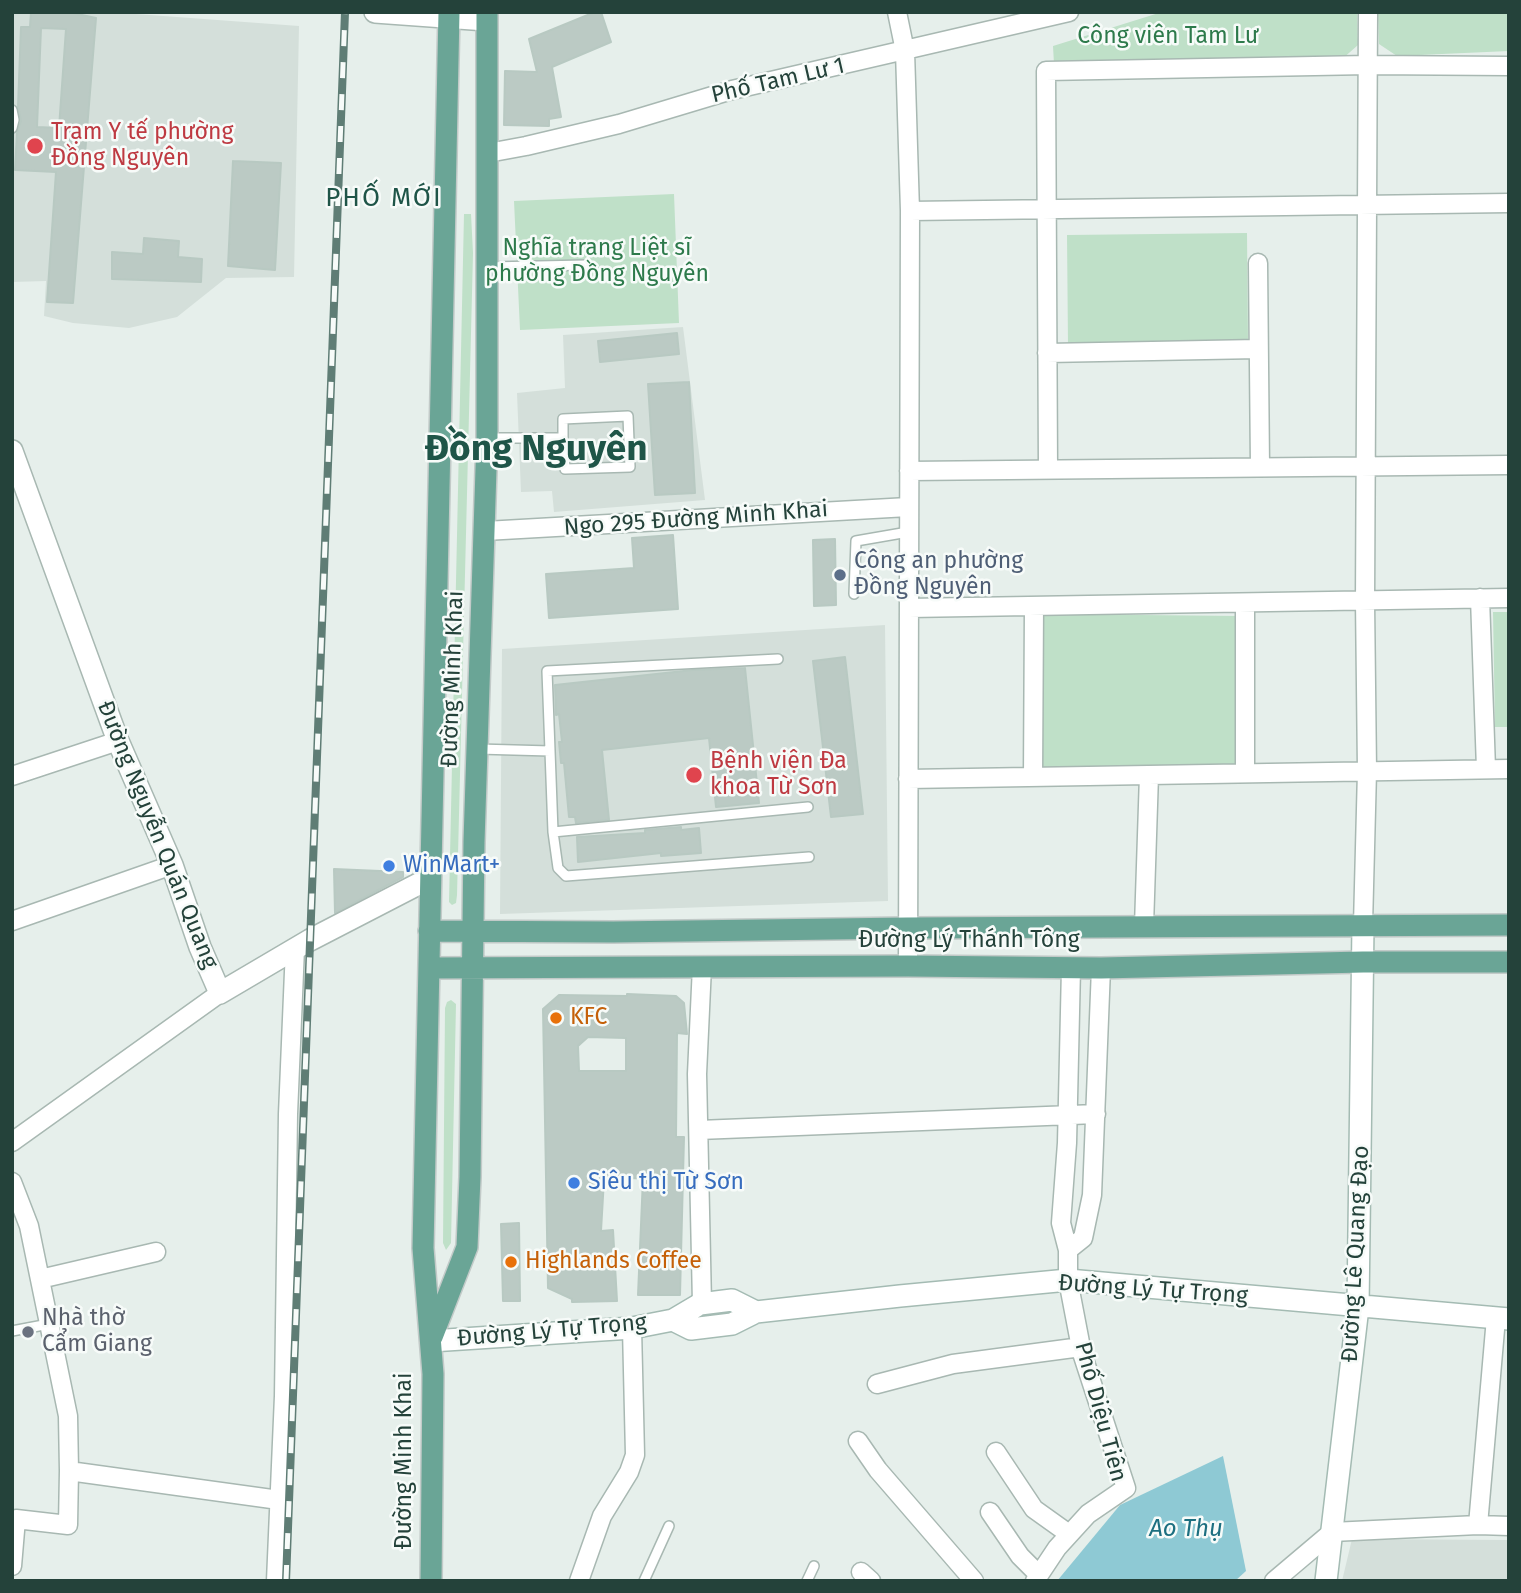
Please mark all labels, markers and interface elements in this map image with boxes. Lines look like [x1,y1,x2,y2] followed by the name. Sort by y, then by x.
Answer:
[1077,23,1259,51] park label: Công viên Tam Lư
[709,52,847,110] street label: Phố Tam Lư 1
[51,119,234,173] place label: Trạm Y tế phường Đồng Nguyên
[25,136,45,156] marker: Trạm Y tế phường Đồng Nguyên
[326,183,442,215] district label: PHỐ MỚI
[485,235,709,289] park label: Nghĩa trang Liệt sĩ phường Đồng Nguyên
[424,428,648,472] district label: Đồng Nguyên
[563,496,829,542] street label: Ngo 295 Đường Minh Khai
[854,548,1023,602] place label: Công an phường Đồng Nguyên
[832,567,848,583] marker: Công an phường Đồng Nguyên
[436,590,470,768] street label: Đường Minh Khai
[91,697,223,973] street label: Đường Nguyễn Quán Quang
[710,748,847,802] place label: Bệnh viện Đa khoa Từ Sơn
[684,765,704,785] marker: Bệnh viện Đa khoa Từ Sơn
[403,852,500,880] place label: WinMart+
[381,858,397,874] marker: WinMart+
[858,927,1080,955] street label: Đường Lý Thánh Tông
[570,1004,607,1032] place label: KFC
[548,1010,564,1026] marker: KFC
[1337,1145,1375,1363] street label: Đường Lê Quang Đạo
[588,1169,744,1197] place label: Siêu thị Từ Sơn
[566,1175,582,1191] marker: Siêu thị Từ Sơn
[525,1248,702,1276] place label: Highlands Coffee
[503,1254,519,1270] marker: Highlands Coffee
[1057,1270,1249,1310] street label: Đường Lý Tự Trọng
[42,1305,152,1359] place label: Nhà thờ Cẩm Giang
[456,1309,648,1353] street label: Đường Lý Tự Trọng
[20,1324,36,1340] marker: Nhà thờ Cẩm Giang
[1068,1339,1132,1485] street label: Phố Diệu Tiên
[391,1372,419,1550] street label: Đường Minh Khai
[1149,1515,1223,1543] water label: Ao Thụ

